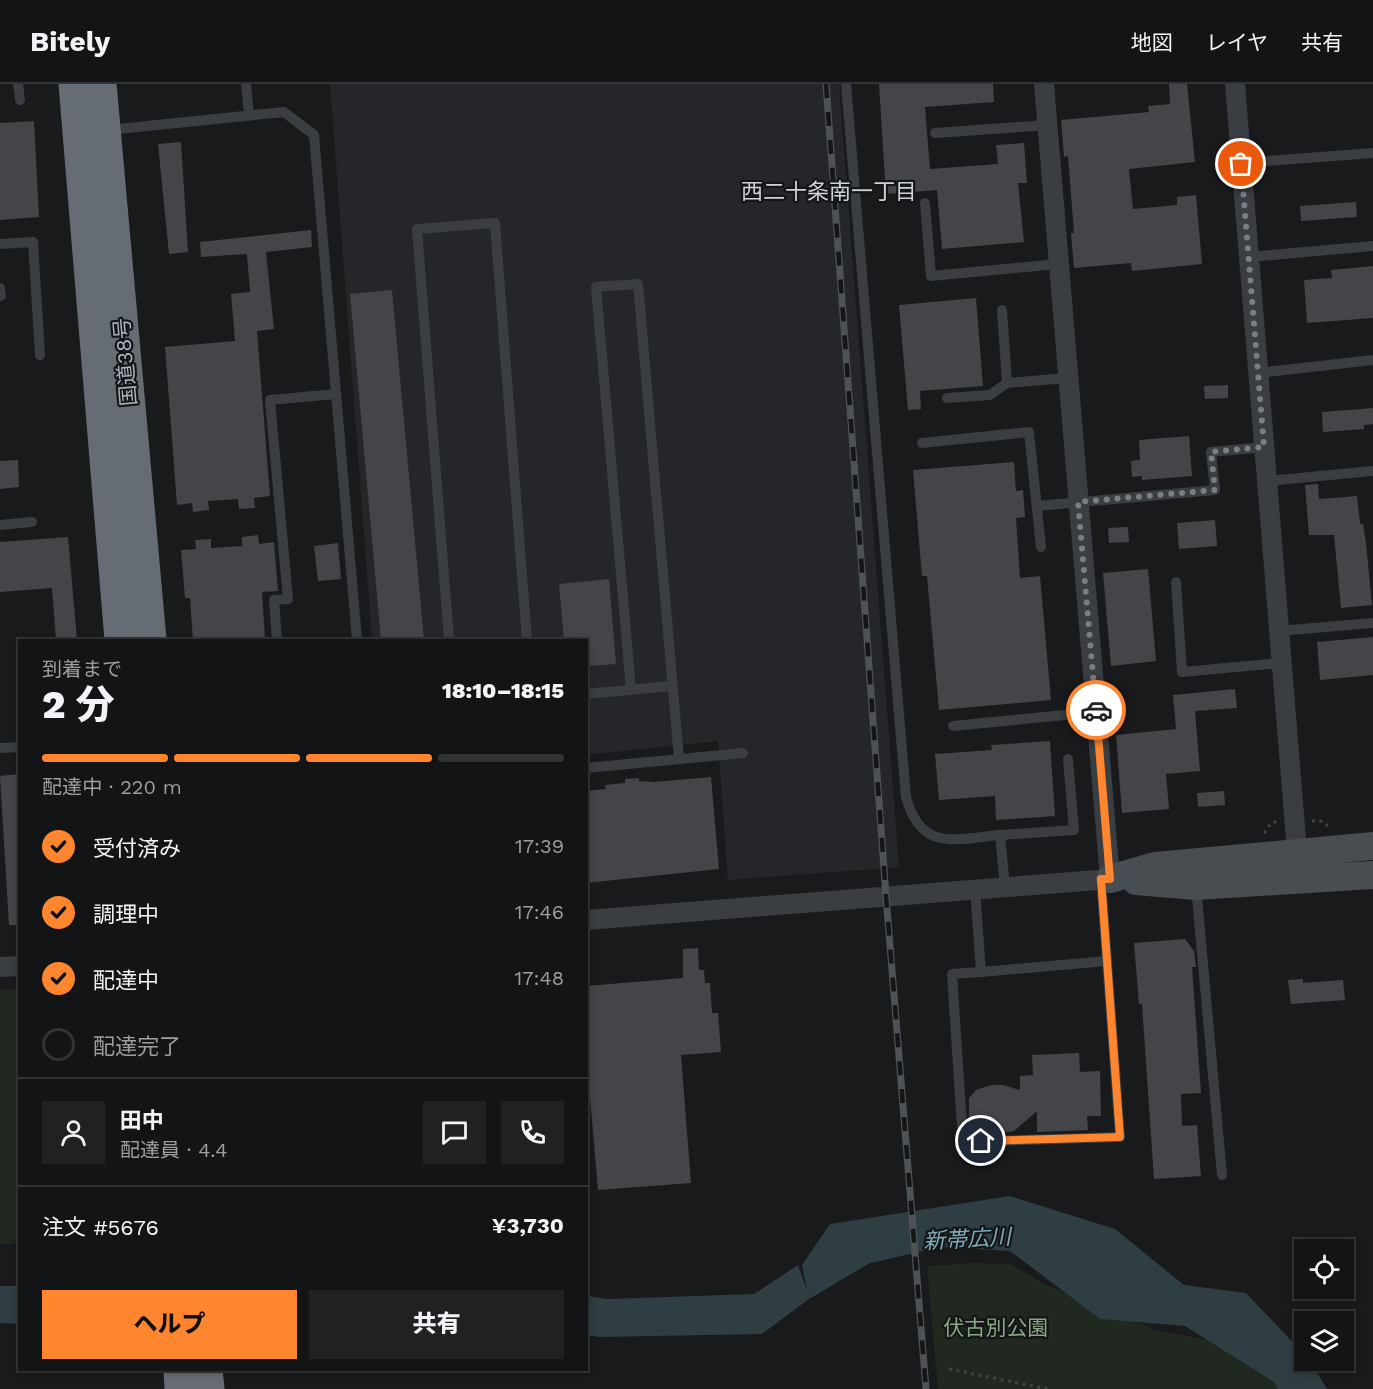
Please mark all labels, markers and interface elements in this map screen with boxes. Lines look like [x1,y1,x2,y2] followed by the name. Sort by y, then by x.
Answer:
[30,25,110,58] text: Bitely
[1131,30,1173,55] text: 地図
[1206,30,1268,55] text: レイヤ
[1301,30,1343,55] text: 共有
[1215,138,1266,189] pin
[1224,147,1257,180] icon: bag
[741,179,917,204] district label: 西二十条南一丁目
[109,317,141,407] street label: 国道38号
[42,657,122,681] text: 到着まで
[442,678,564,703] text: 18:10–18:15
[1066,680,1126,740] courier
[42,682,115,727] text: 2 分
[1080,694,1113,727] icon: car
[42,775,182,799] text: 配達中 · 220 m
[42,830,75,863] icon: check
[515,834,564,858] text: 17:39
[93,836,181,861] text: 受付済み
[42,896,75,929] icon: check
[515,900,564,924] text: 17:46
[93,902,159,927] text: 調理中
[42,962,75,995] icon: check
[515,966,564,990] text: 17:48
[93,968,159,993] text: 配達中
[93,1034,181,1059] text: 配達完了
[42,1101,105,1164] button: person
[423,1101,486,1164] button: chat
[501,1101,564,1164] button: phone
[120,1108,164,1133] text: 田中
[955,1115,1006,1166] pin
[964,1124,997,1157] icon: home
[120,1138,228,1162] text: 配達員 · 4.4
[492,1213,564,1238] text: ¥3,730
[42,1215,159,1240] text: 注文 #5676
[922,1224,1014,1254] water label: 新帯広川
[1294,1239,1354,1371] map controls
[1294,1239,1354,1299] button: locate
[42,1290,297,1359] button: ヘルプ
[309,1290,564,1359] button: 共有
[1294,1311,1354,1371] button: layers
[944,1315,1049,1340] park label: 伏古別公園

